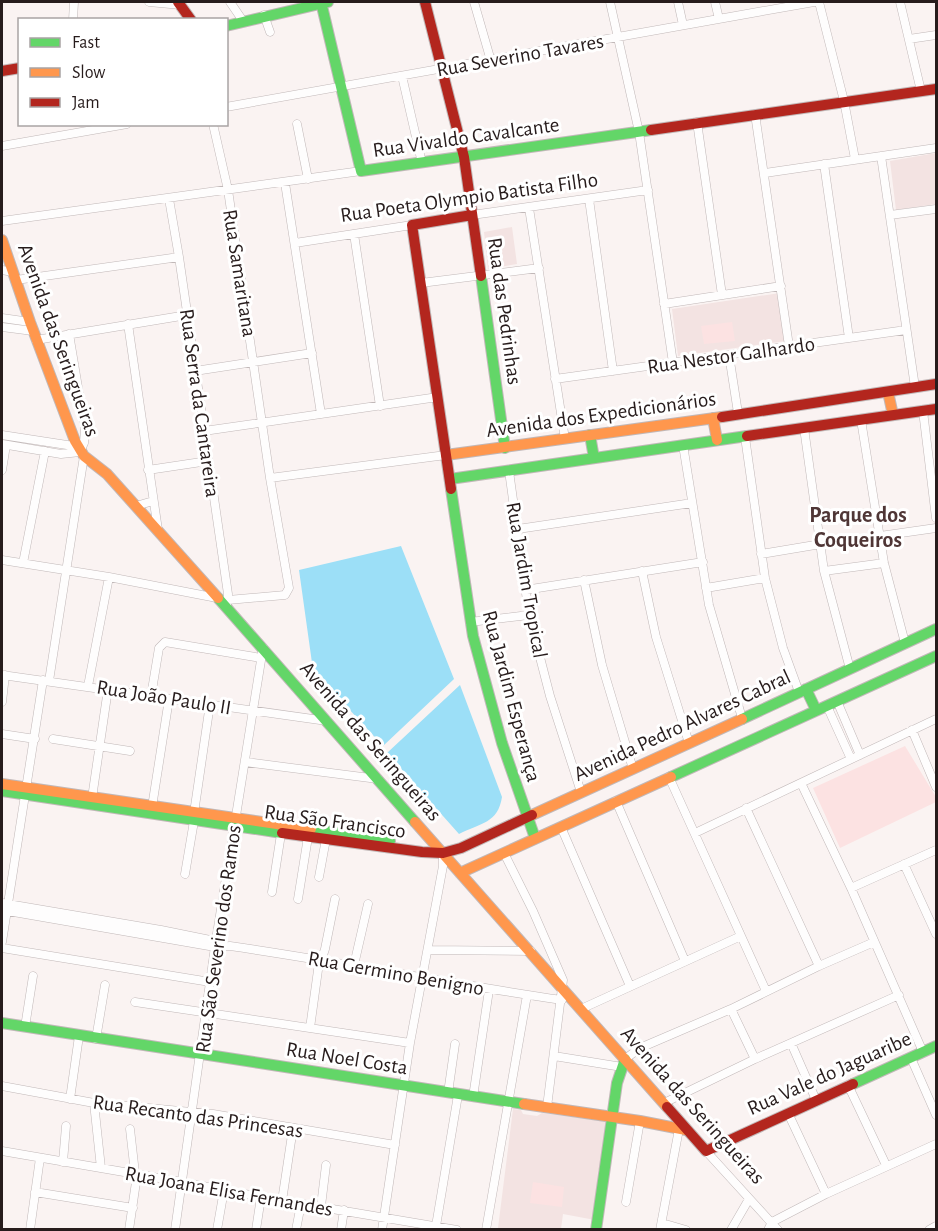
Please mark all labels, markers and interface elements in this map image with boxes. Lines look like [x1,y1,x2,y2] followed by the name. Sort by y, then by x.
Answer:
[18,18,228,126] legend
[435,30,605,81] street label: Rua Severino Tavares
[72,34,100,52] text: Fast
[72,64,105,82] text: Slow
[72,94,100,112] text: Jam
[371,114,561,161] street label: Rua Vivaldo Cavalcante
[339,169,599,226] street label: Rua Poeta Olympio Batista Filho
[219,208,260,339] street label: Rua Samaritana
[484,236,525,386] street label: Rua das Pedrinhas
[14,241,103,439] street label: Avenida das Seringueiras
[176,307,223,499] street label: Rua Serra da Cantareira
[646,333,816,378] street label: Rua Nestor Galhardo
[485,388,717,441] street label: Avenida dos Expedicionários
[502,500,551,660] street label: Rua Jardim Tropical
[809,504,907,551] district label: Parque dos Coqueiros
[479,608,545,784] street label: Rua Jardim Esperança
[296,658,445,825] street label: Avenida das Seringueiras
[570,666,794,785] street label: Avenida Pedro Alvares Cabral
[95,676,233,719] street label: Rua João Paulo II
[263,801,407,842] street label: Rua São Francisco
[192,824,245,1054] street label: Rua São Severino dos Ramos
[306,948,486,999] street label: Rua Germino Benigno
[617,1023,768,1188] street label: Avenida das Seringueiras
[744,1028,914,1119] street label: Rua Vale do Jaguaribe
[285,1039,409,1079] street label: Rua Noel Costa
[91,1091,304,1142] street label: Rua Recanto das Princesas
[123,1163,334,1220] street label: Rua Joana Elisa Fernandes

